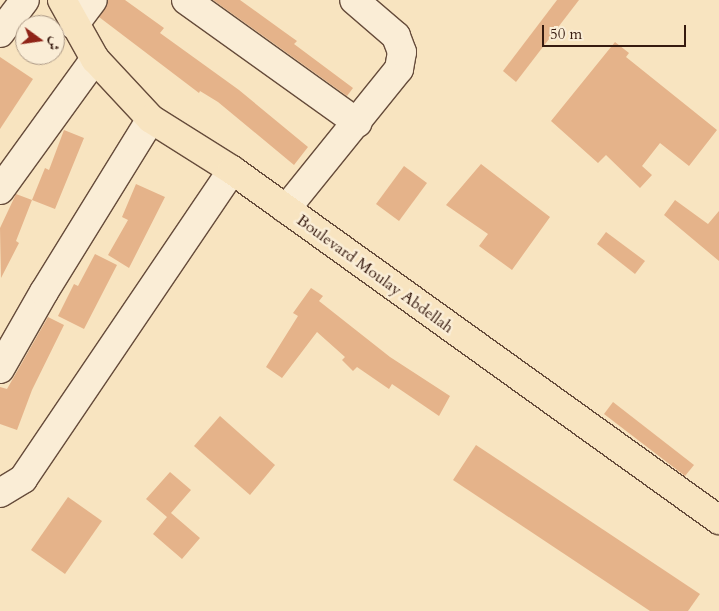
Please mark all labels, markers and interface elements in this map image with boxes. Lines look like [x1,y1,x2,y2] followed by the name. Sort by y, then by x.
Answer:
[15,15,65,65] north arrow
[544,15,688,47] scale bar
[550,24,582,44] text: 50 m
[43,34,65,53] text: ش
[293,211,457,337] street label: Boulevard Moulay Abdellah

